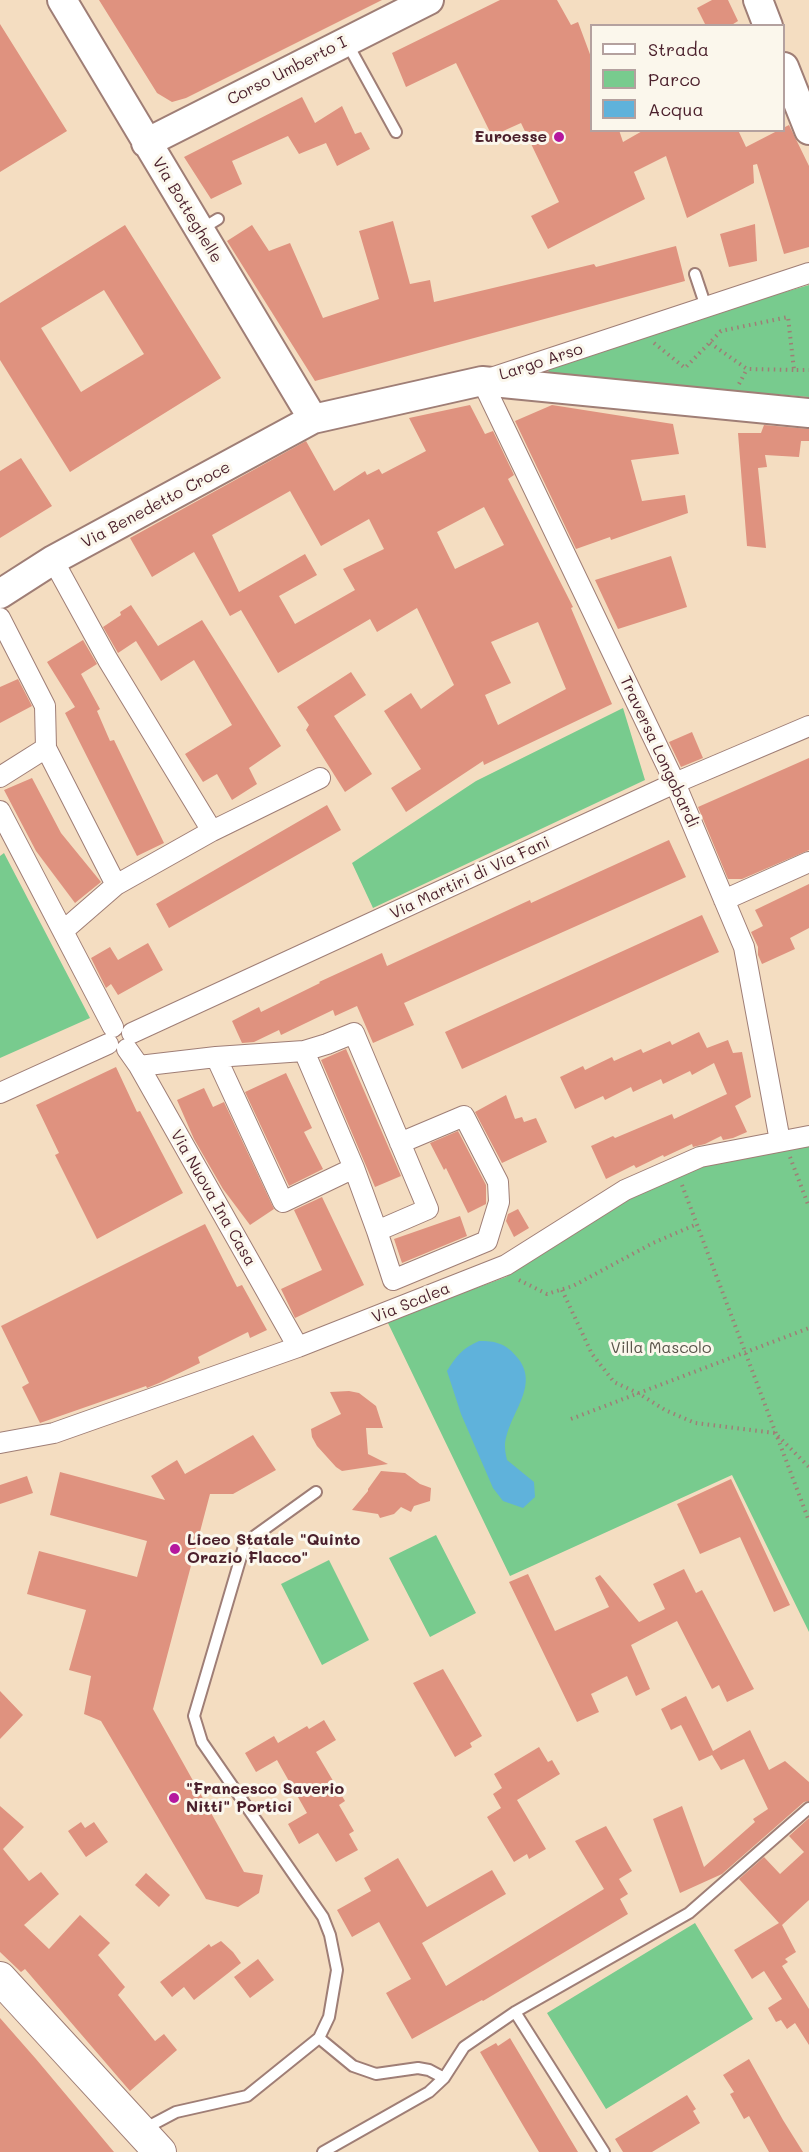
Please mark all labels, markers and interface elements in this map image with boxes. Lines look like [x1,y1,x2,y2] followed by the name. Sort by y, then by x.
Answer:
[590,24,785,132] legend
[224,33,350,109] street label: Corso Umberto I
[648,37,709,61] text: Strada
[648,67,701,91] text: Parco
[648,97,704,121] text: Acqua
[474,127,547,147] place label: Euroesse
[552,130,566,144] marker: Euroesse
[148,154,226,266] street label: Via Botteghelle
[497,339,585,385] street label: Largo Arso
[78,458,234,552] street label: Via Benedetto Croce
[615,673,703,831] street label: Traversa Longobardi
[387,833,553,923] street label: Via Martiri di Via Fani
[166,1127,260,1269] street label: Via Nuova Ina Casa
[369,1279,453,1327] street label: Via Scalea
[610,1338,712,1358] park label: Villa Mascolo
[187,1530,360,1568] place label: Liceo Statale "Quinto Orazio Flacco"
[168,1542,182,1556] marker: Liceo Statale "Quinto Orazio Flacco"
[186,1779,344,1817] place label: "Francesco Saverio Nitti" Portici
[167,1791,181,1805] marker: "Francesco Saverio Nitti" Portici

